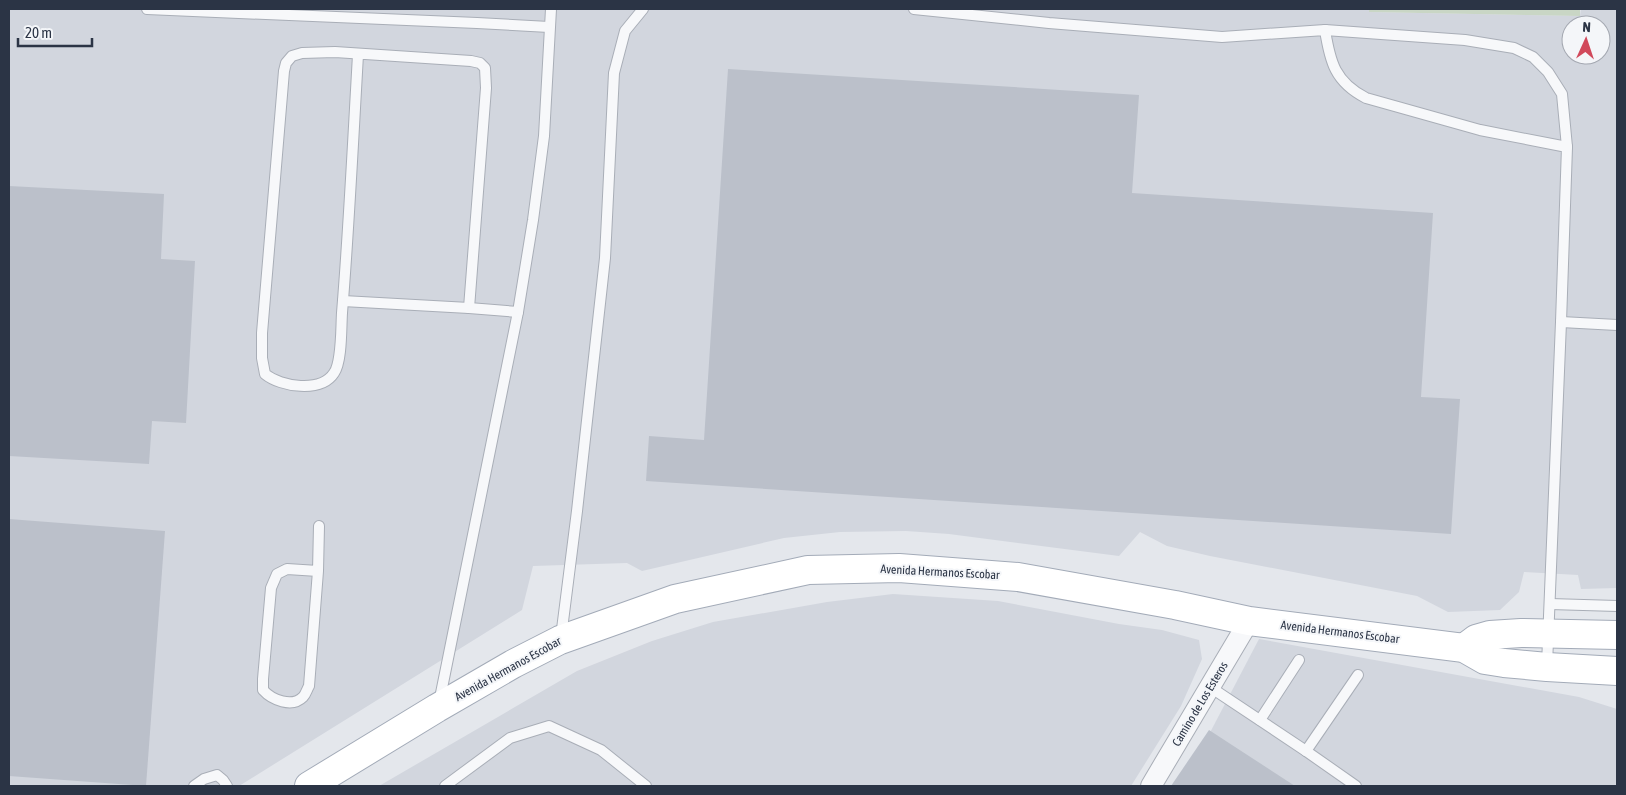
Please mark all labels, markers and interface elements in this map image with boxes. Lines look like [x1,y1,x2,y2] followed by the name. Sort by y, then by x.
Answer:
[18,15,91,47] scale bar
[1561,15,1611,65] north arrow
[1582,19,1591,35] text: N
[25,24,52,41] text: 20 m
[880,562,1000,582] street label: Avenida Hermanos Escobar
[1280,618,1401,646] street label: Avenida Hermanos Escobar
[452,634,564,704] street label: Avenida Hermanos Escobar
[1169,659,1231,749] street label: Camino de Los Esteros

